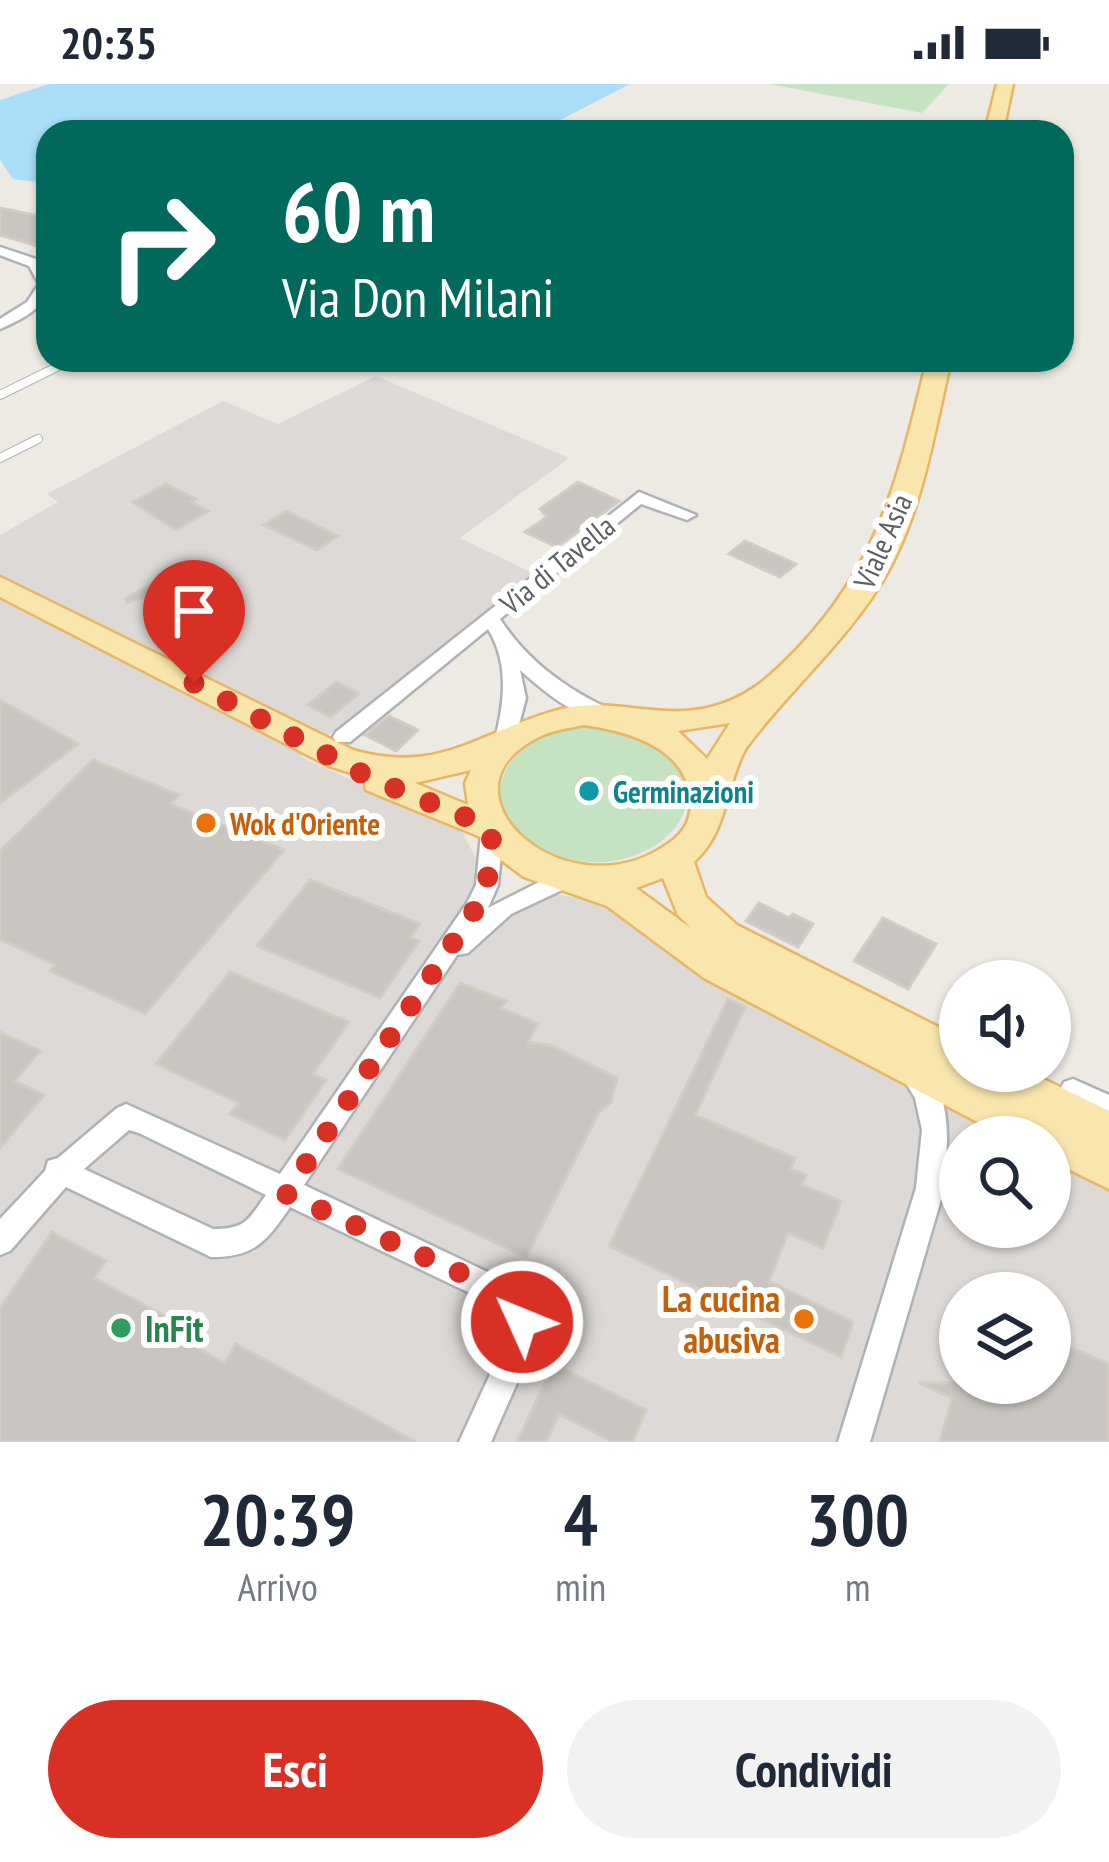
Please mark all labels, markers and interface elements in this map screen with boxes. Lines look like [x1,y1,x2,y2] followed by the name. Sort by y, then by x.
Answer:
[60,13,157,71] text: 20:35
[282,156,435,265] text: 60 m
[84,168,240,324] icon: right
[282,262,554,332] text: Via Don Milani
[843,487,920,596] street label: Viale Asia
[491,506,622,623] street label: Via di Tavella
[143,560,245,683] pin
[161,578,227,644] icon: arrive
[613,772,754,811] place label: Germinazioni
[576,778,602,804] marker: Germinazioni
[229,804,380,843] place label: Wok d'Oriente
[193,810,219,836] marker: Wok d'Oriente
[939,960,1071,1404] map controls
[939,960,1071,1092] button: sound
[939,1116,1071,1248] button: search
[459,1259,585,1385] position arrow
[939,1272,1071,1404] button: layers
[662,1275,780,1363] place label: La cucina abusiva
[145,1305,204,1352] place label: InFit
[791,1306,817,1332] marker: La cucina abusiva
[108,1315,134,1341] marker: InFit
[200,1472,356,1565] text: 20:39
[564,1472,598,1565] text: 4
[806,1472,909,1565] text: 300
[237,1561,318,1612] text: Arrivo
[555,1561,606,1612] text: min
[845,1561,870,1612] text: m
[48,1700,543,1838] button: Esci
[567,1700,1061,1838] button: Condividi

